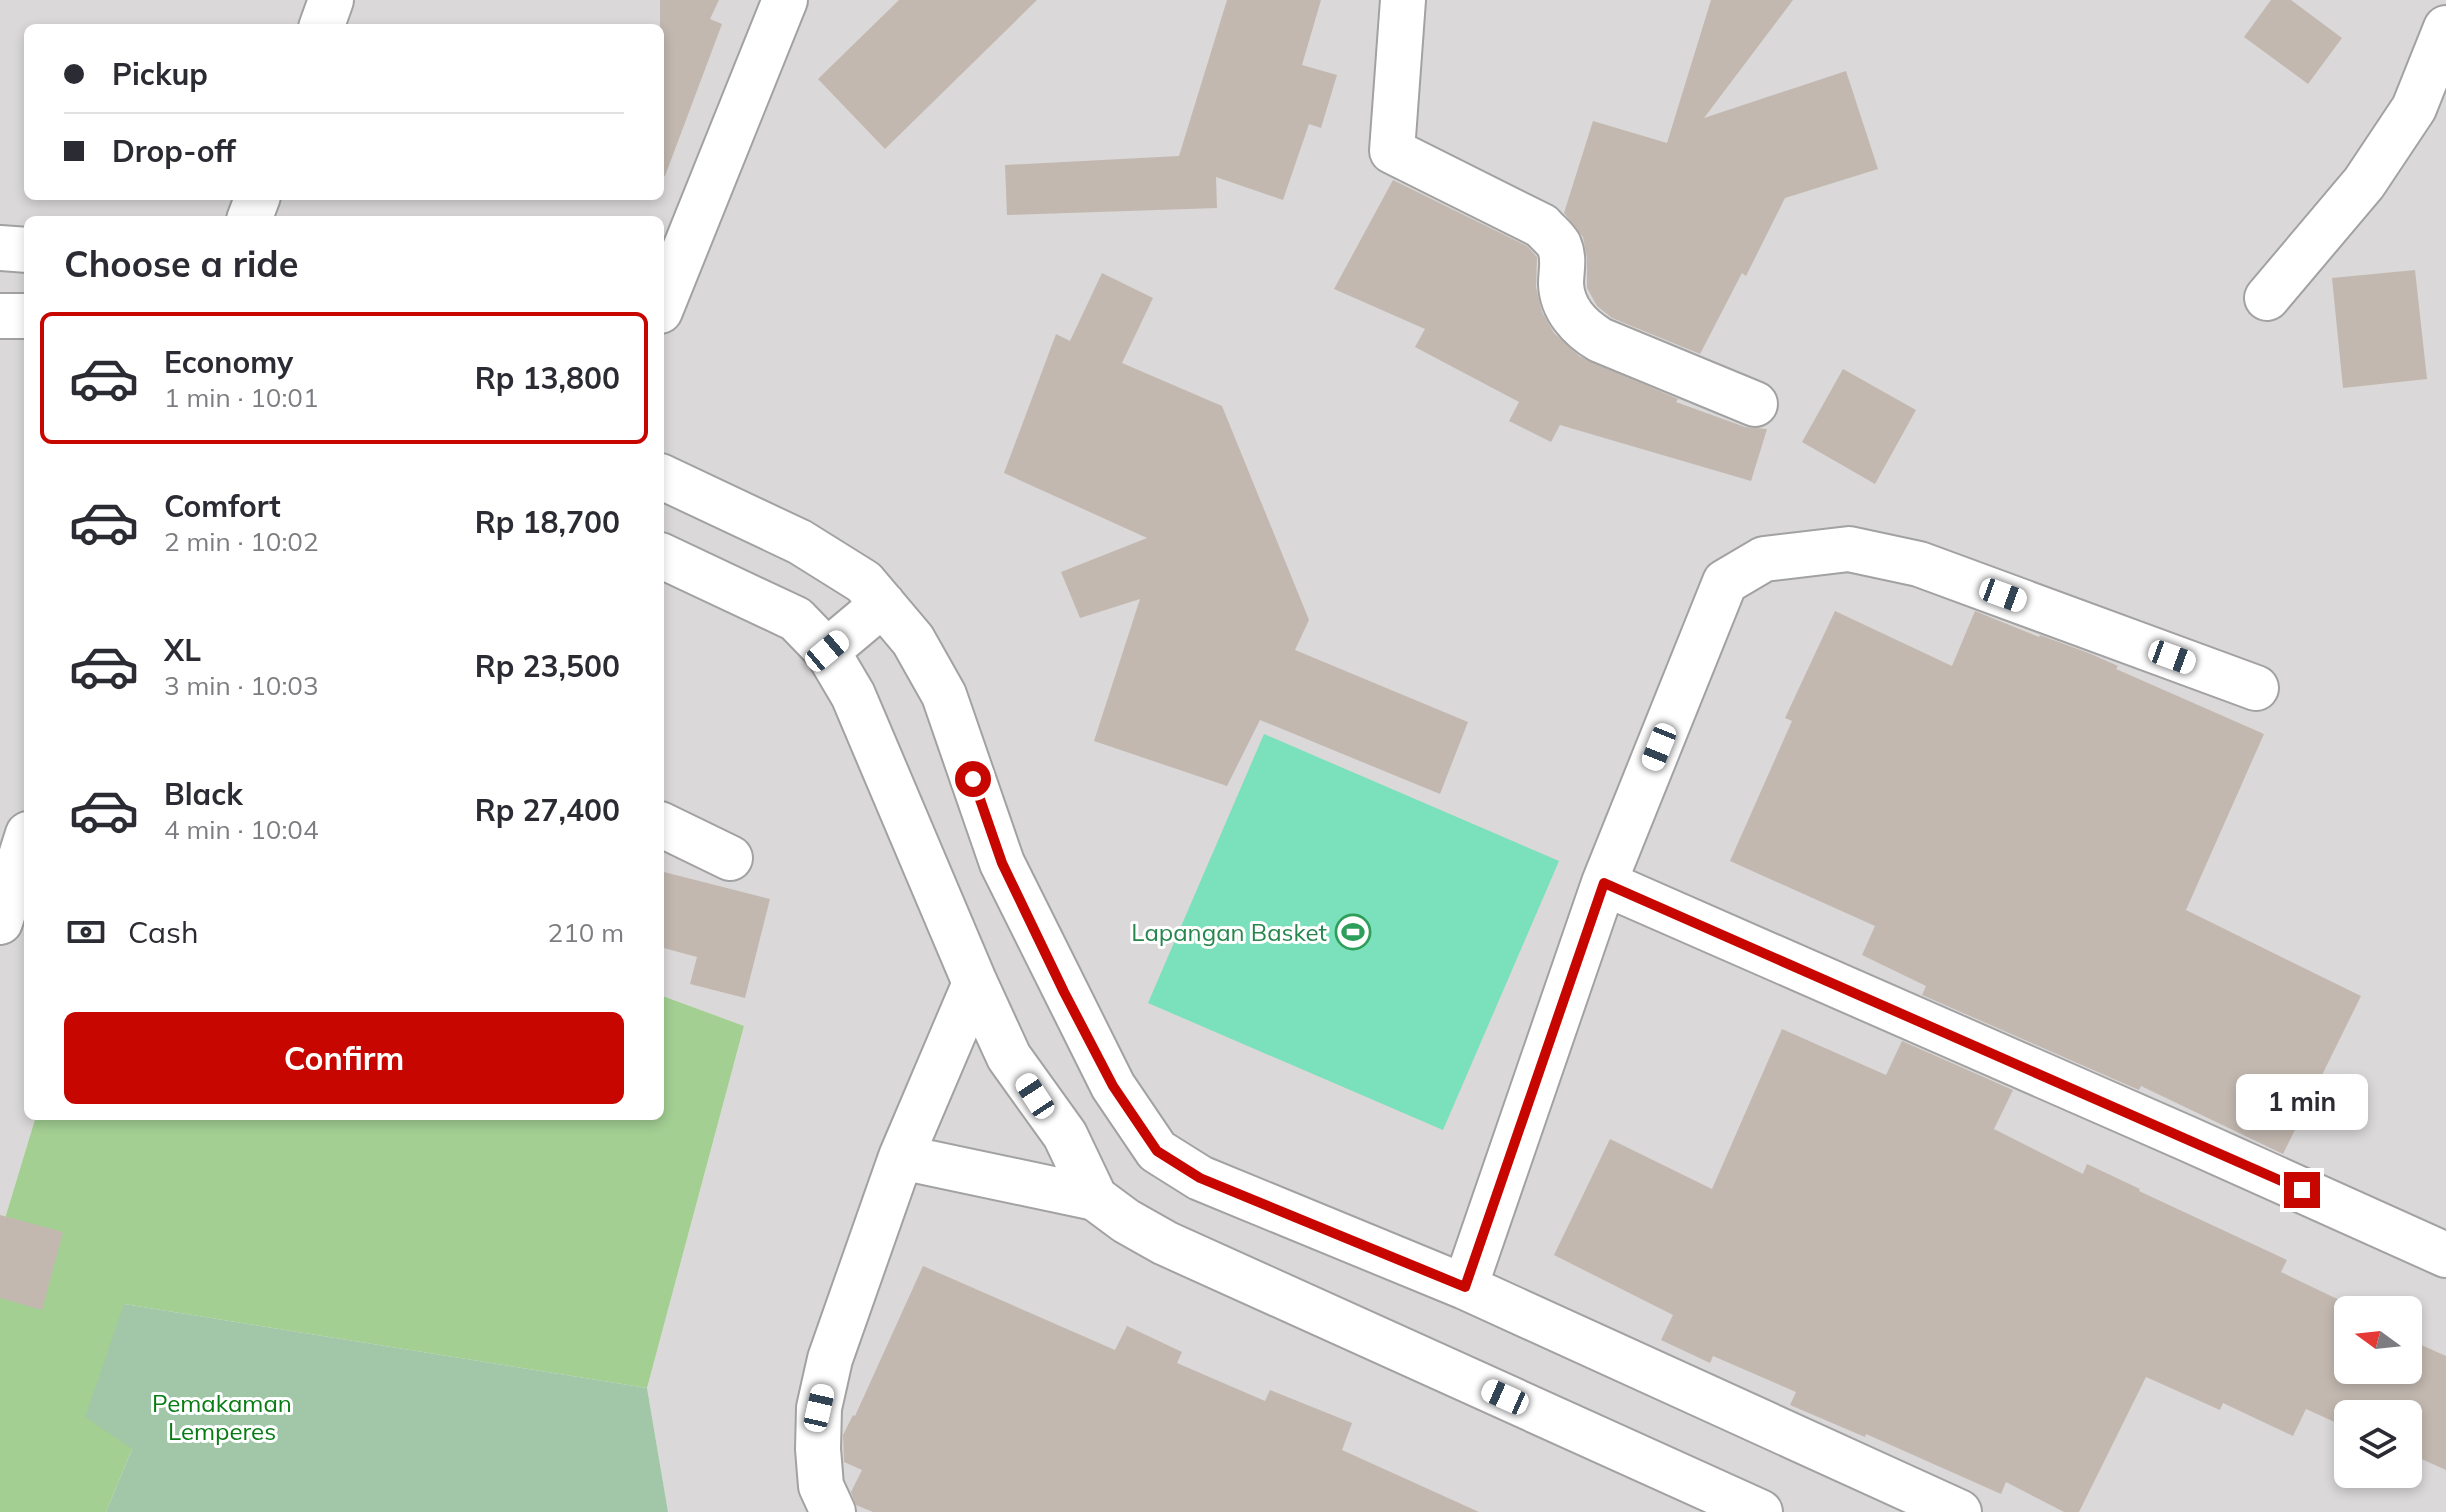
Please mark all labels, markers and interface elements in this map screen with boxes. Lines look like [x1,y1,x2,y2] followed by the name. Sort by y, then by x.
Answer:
[112,55,208,93] text: Pickup
[112,132,236,170] text: Drop-off
[64,241,298,286] text: Choose a ride
[68,342,140,414] icon: car
[164,343,293,381] text: Economy
[475,359,620,397] text: Rp 13,800
[164,381,319,414] text: 1 min · 10:01
[68,486,140,558] icon: car
[164,487,281,525] text: Comfort
[475,503,620,541] text: Rp 18,700
[164,525,319,558] text: 2 min · 10:02
[1976,576,2030,614] car
[801,626,853,676] car
[68,630,140,702] icon: car
[164,631,201,669] text: XL
[2145,638,2199,676] car
[475,647,620,685] text: Rp 23,500
[164,669,319,702] text: 3 min · 10:03
[1639,720,1679,774] car
[955,761,991,797] route start
[68,774,140,846] icon: car
[164,775,243,813] text: Black
[475,791,620,829] text: Rp 27,400
[164,813,319,846] text: 4 min · 10:04
[64,910,108,954] icon: cash
[128,913,199,951] text: Cash
[1334,913,1372,951] sports icon: Lapangan Basket
[548,916,624,949] text: 210 m
[1131,917,1327,947] place label: Lapangan Basket
[64,1012,624,1104] button: Confirm
[1012,1069,1058,1123] car
[2236,1074,2368,1130] callout: 1 min
[2268,1085,2336,1118] text: 1 min
[2284,1172,2320,1208] route end
[2334,1296,2422,1384] north arrow
[2334,1296,2422,1488] map controls
[1478,1376,1532,1418] car
[802,1382,836,1434] car
[152,1388,292,1446] park label: Pemakaman Lemperes
[2334,1400,2422,1488] button: layers

